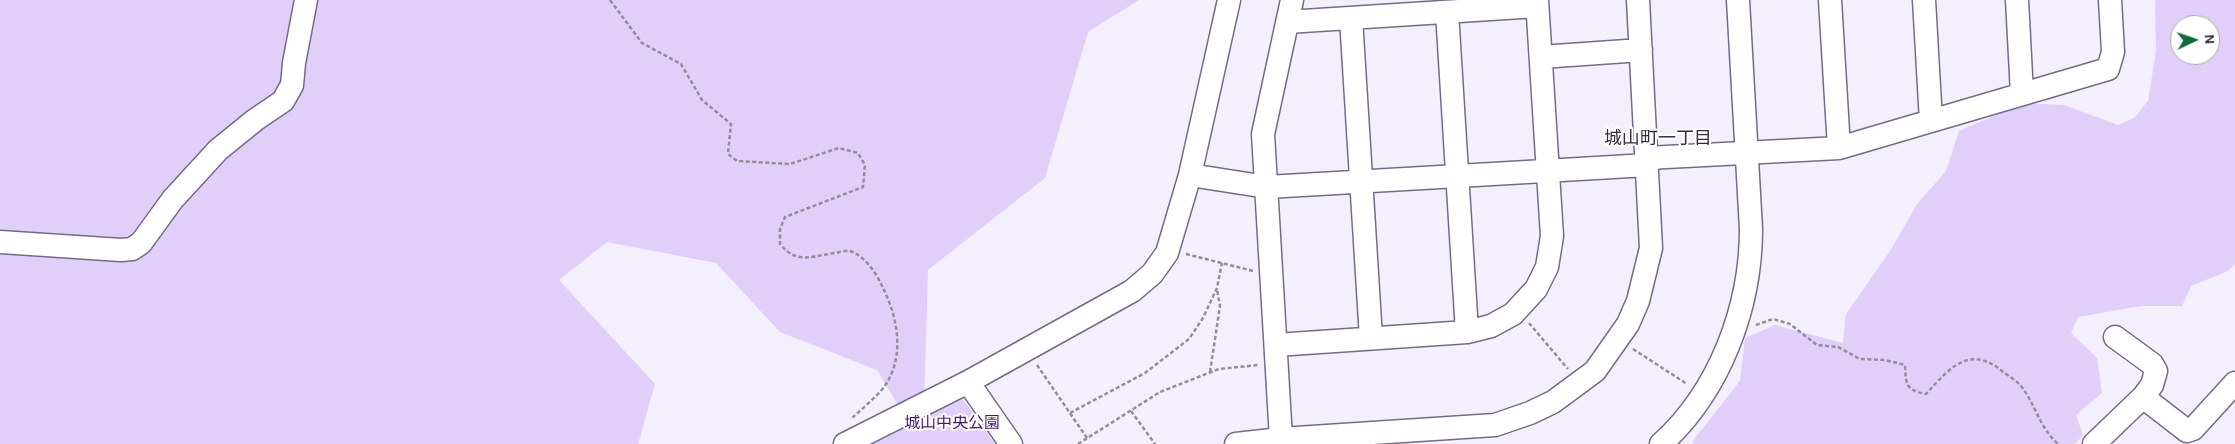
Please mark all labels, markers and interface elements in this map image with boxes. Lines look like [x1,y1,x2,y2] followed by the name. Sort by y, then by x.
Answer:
[2170,15,2220,65] north arrow
[2201,34,2218,45] text: N
[1604,128,1712,150] district label: 城山町一丁目
[904,413,1000,433] park label: 城山中央公園

